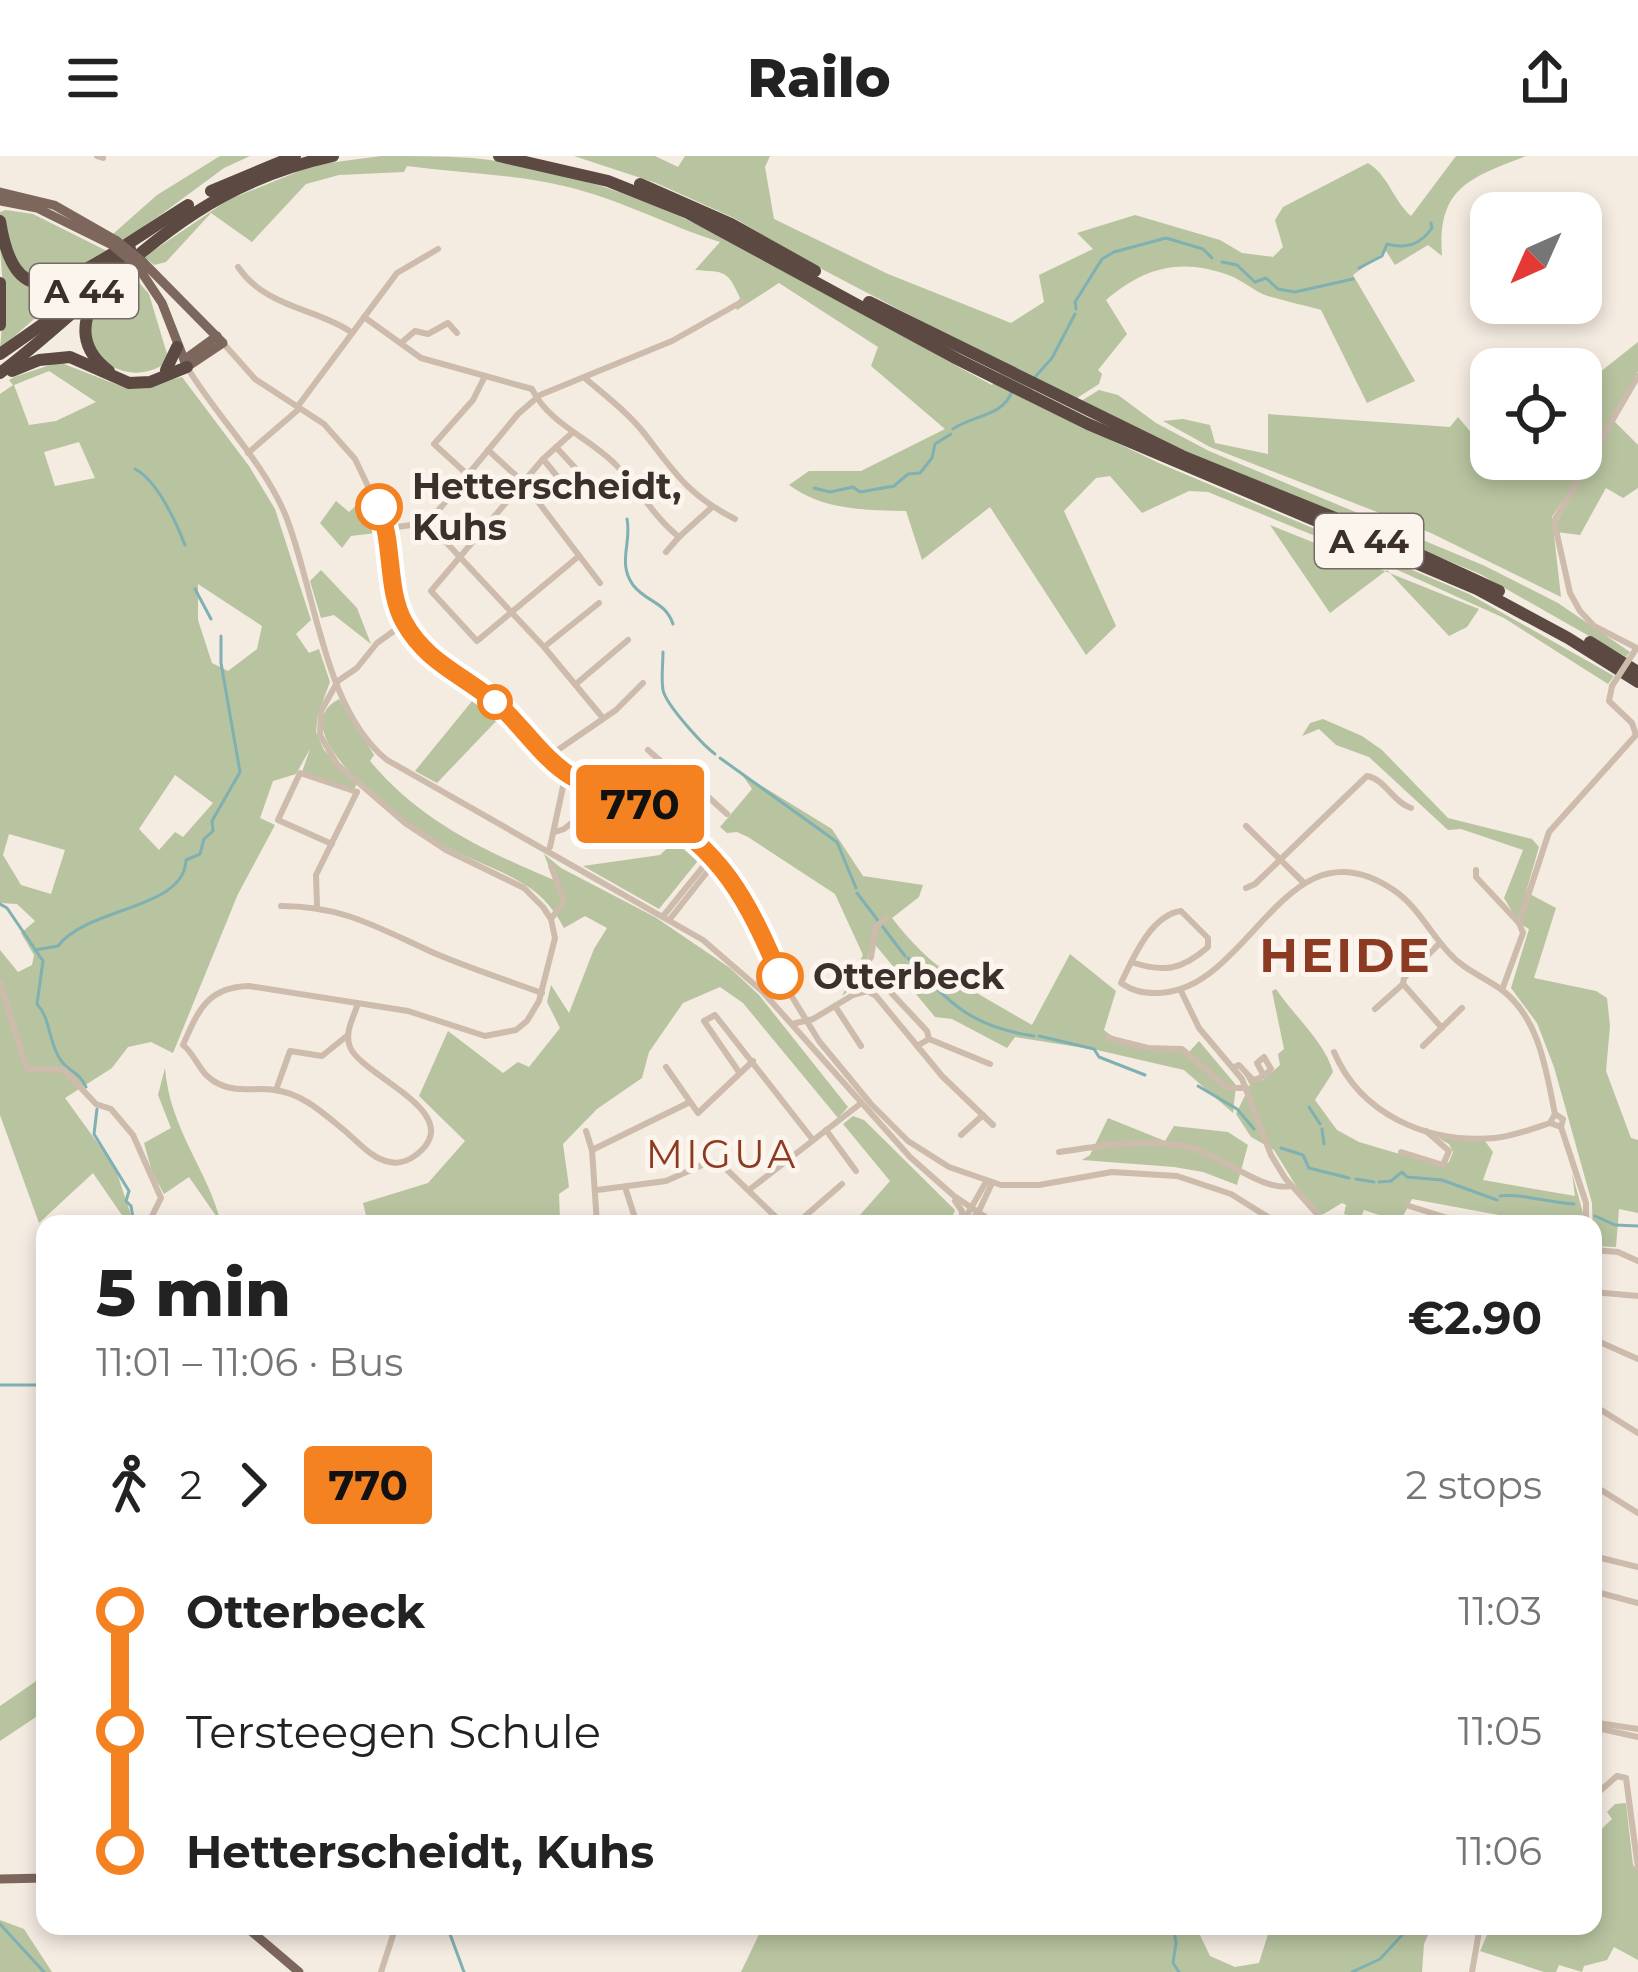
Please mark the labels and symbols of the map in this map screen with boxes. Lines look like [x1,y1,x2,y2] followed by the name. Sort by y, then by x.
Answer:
[1470,192,1602,324] north arrow
[30,264,138,318] road number: A 44
[412,464,682,549] place label: Hetterscheidt, Kuhs
[357,485,401,529] marker: Hetterscheidt, Kuhs
[1315,514,1423,568] road number: A 44
[479,686,511,718] unlabelled marker
[571,765,709,843] line badge: 770
[1259,926,1433,984] district label: HEIDE
[758,954,802,998] marker: Otterbeck
[813,954,1005,998] place label: Otterbeck
[646,1130,798,1178] district label: MIGUA

